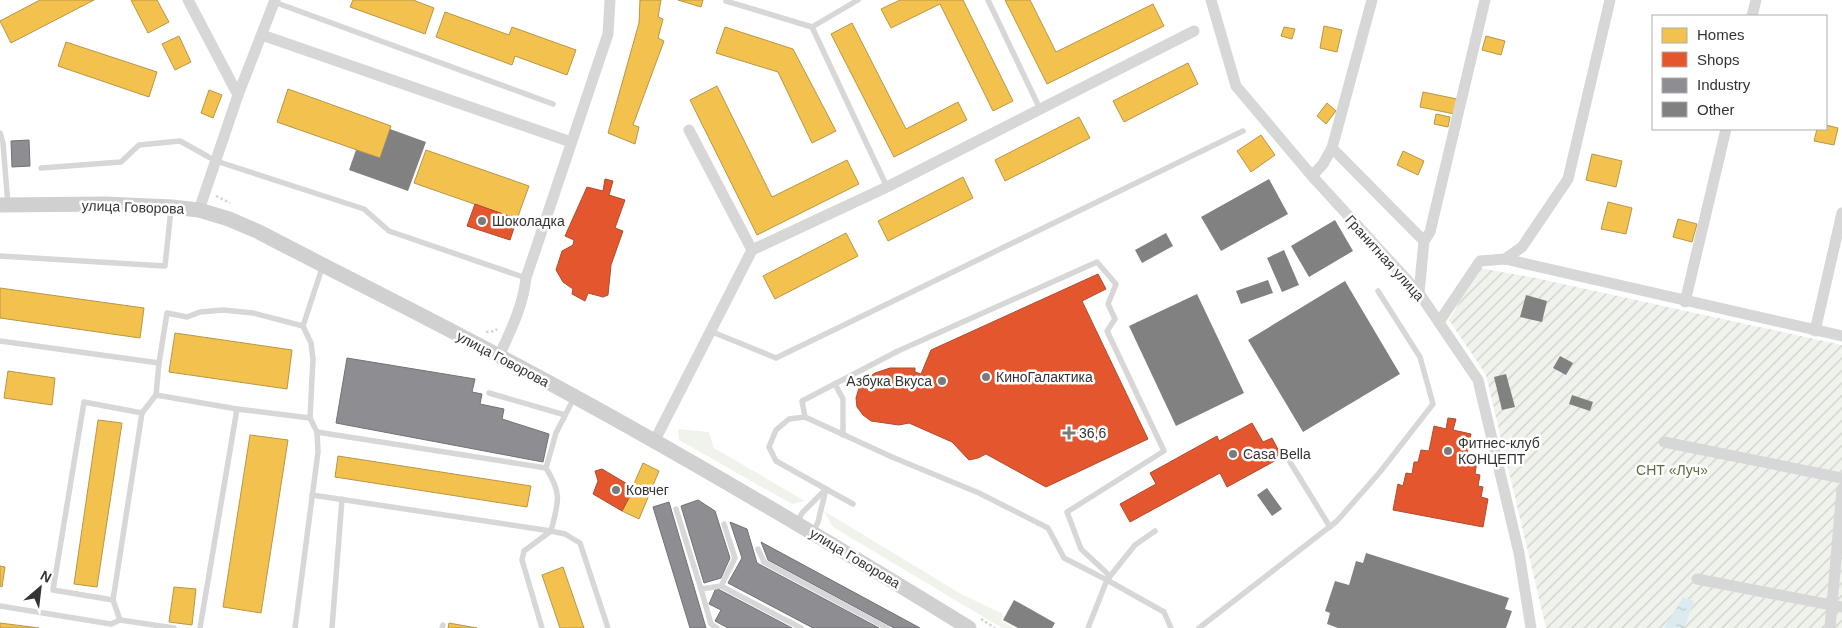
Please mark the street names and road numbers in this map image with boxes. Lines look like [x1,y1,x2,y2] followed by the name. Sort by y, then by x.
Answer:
[81,197,185,217] street label: улица Говорова
[1342,212,1428,304] street label: Гранитная улица
[454,328,552,390] street label: улица Говорова
[807,525,903,591] street label: улица Говорова

